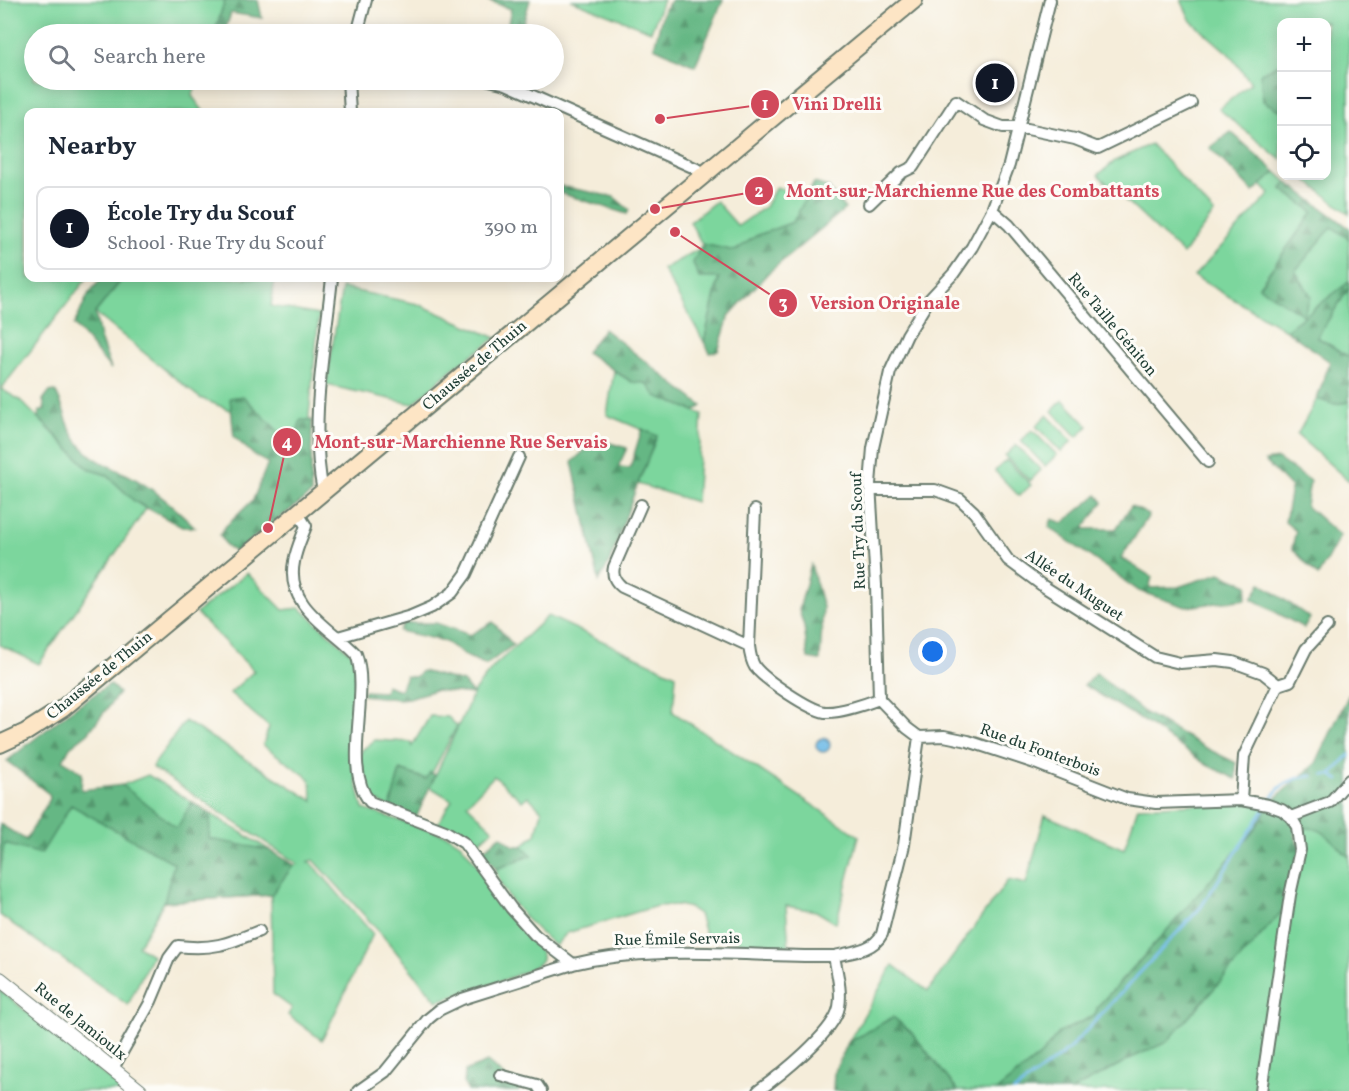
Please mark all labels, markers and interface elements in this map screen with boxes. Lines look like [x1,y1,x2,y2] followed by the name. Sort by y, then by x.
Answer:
[1277,18,1331,180] map controls
[1277,18,1331,72] button: +
[24,24,564,90] search box
[45,41,78,74] icon: search
[93,42,206,73] text: Search here
[976,60,1014,106] pin: 1
[1277,72,1331,126] button: −
[750,86,894,122] callout: Vini Drelli
[761,93,769,118] text: 1
[792,93,882,118] text: Vini Drelli
[1277,126,1331,180] button: locate
[48,129,137,165] text: Nearby
[744,173,1171,209] callout: Mont-sur-Marchienne Rue des Combattants
[754,180,764,205] text: 2
[786,180,1160,205] text: Mont-sur-Marchienne Rue des Combattants
[107,199,295,230] text: École Try du Scouf
[65,214,74,242] text: 1
[484,214,538,242] text: 390 m
[107,230,324,258] text: School · Rue Try du Scouf
[1062,269,1162,381] street label: Rue Taille Géniton
[768,285,972,321] callout: Version Originale
[778,292,788,317] text: 3
[810,292,960,317] text: Version Originale
[418,316,532,416] street label: Chaussée de Thuin
[272,424,620,460] callout: Mont-sur-Marchienne Rue Servais
[282,431,293,456] text: 4
[314,431,608,456] text: Mont-sur-Marchienne Rue Servais
[846,470,872,590] street label: Rue Try du Scouf
[1020,545,1128,627] street label: Allée du Muguet
[42,626,158,726] street label: Chaussée de Thuin
[918,637,947,666] your location
[977,719,1104,783] street label: Rue du Fonterbois
[614,928,740,952] street label: Rue Émile Servais
[29,978,131,1066] street label: Rue de Jamioulx

